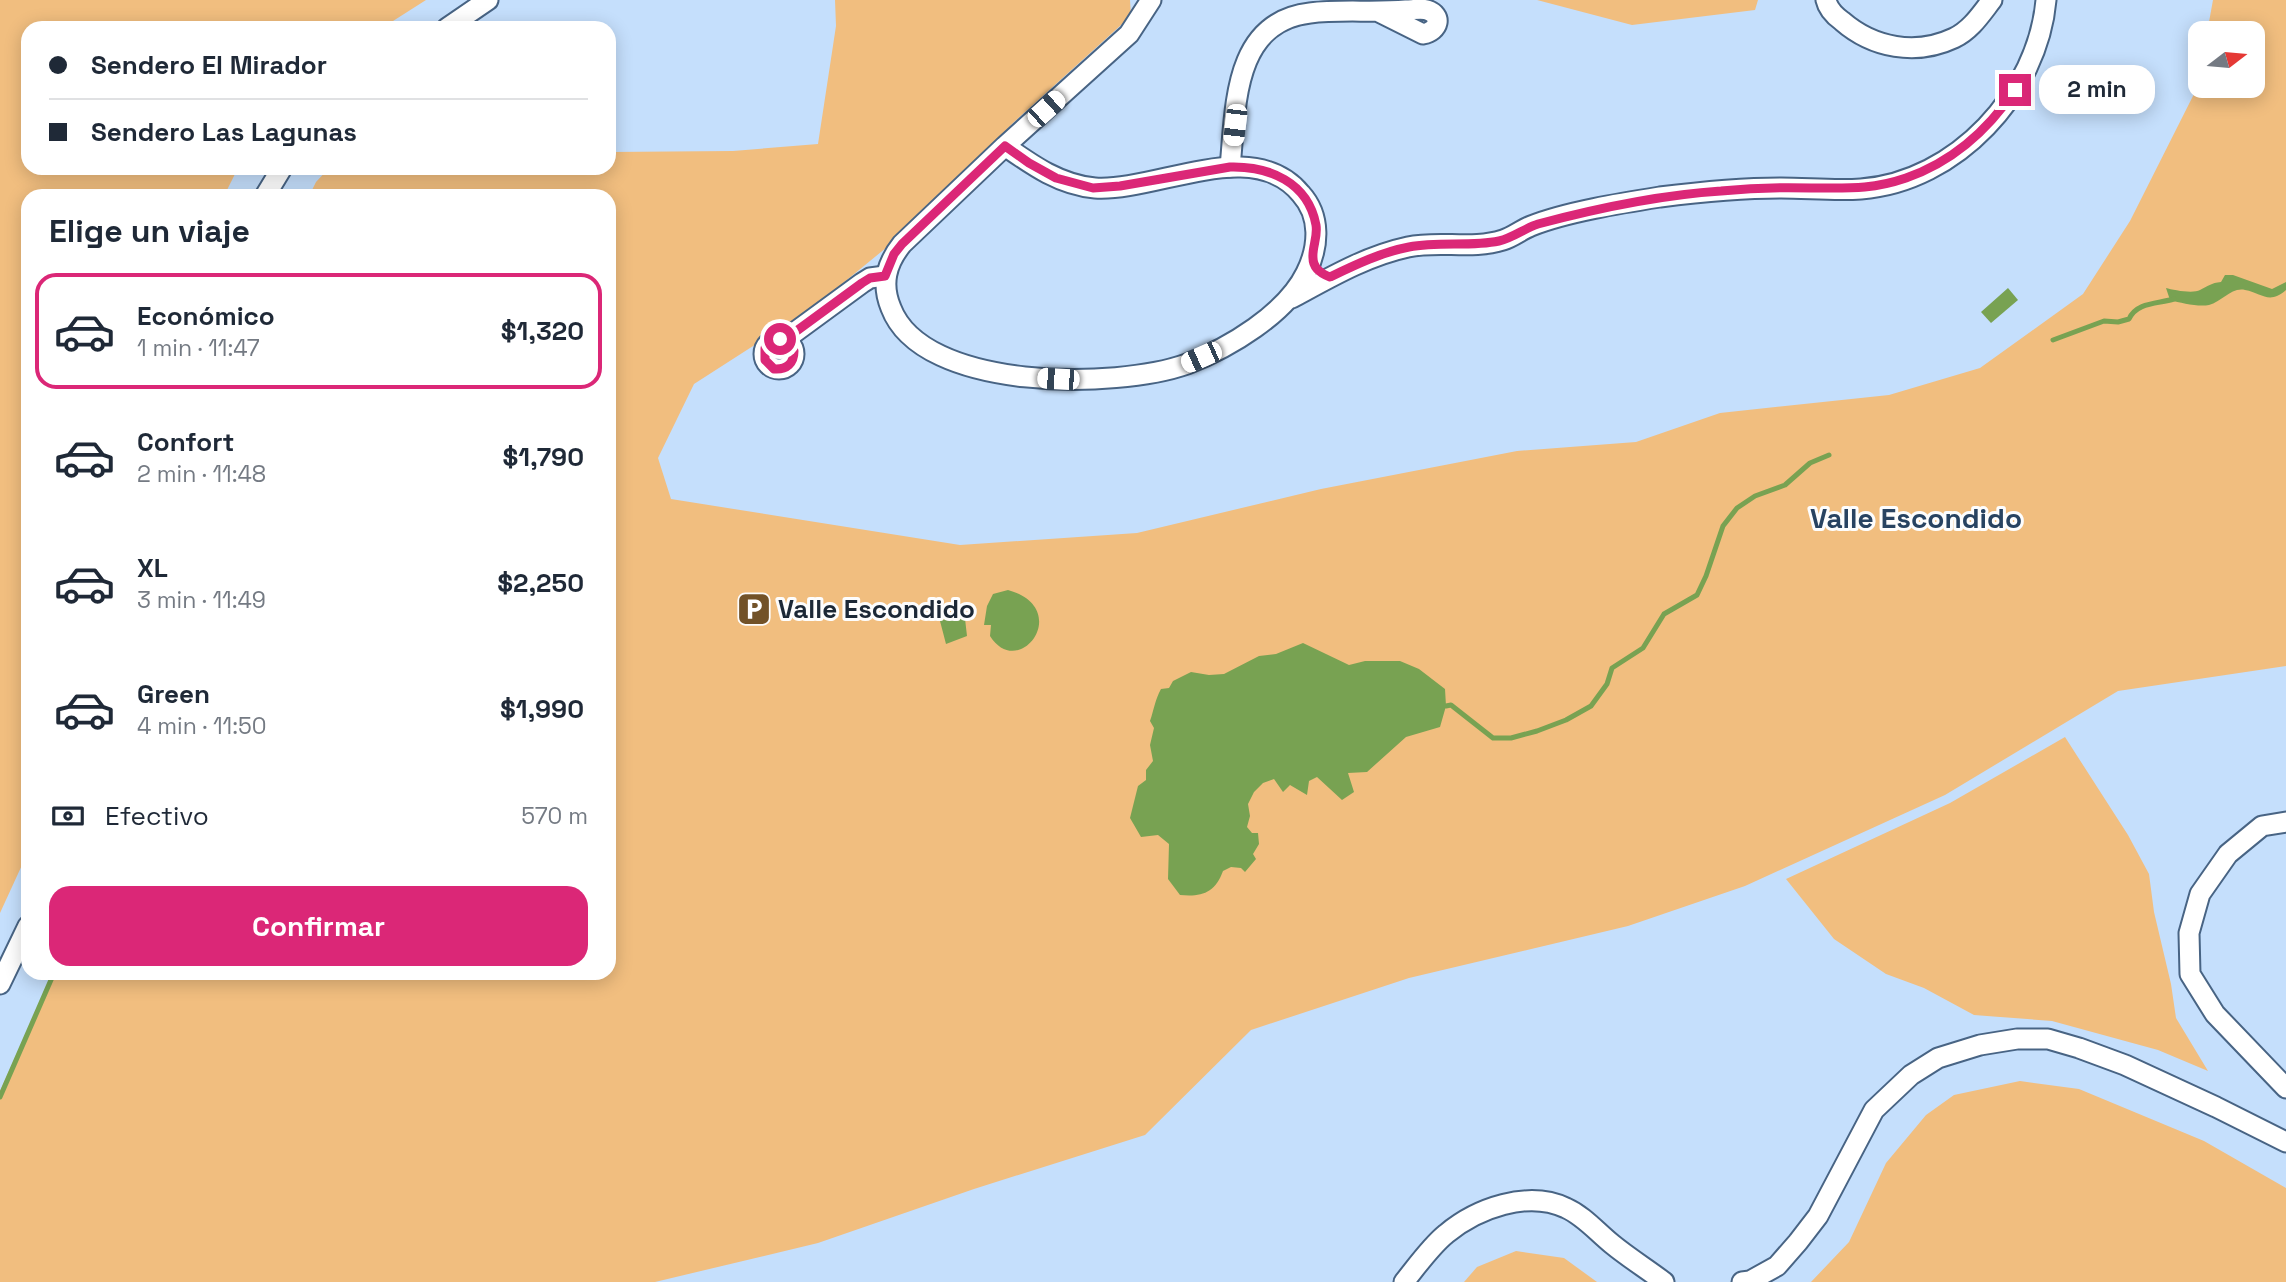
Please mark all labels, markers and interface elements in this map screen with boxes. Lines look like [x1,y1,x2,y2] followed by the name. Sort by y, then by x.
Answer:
[2188,21,2264,98] north arrow
[2188,21,2265,98] map controls
[91,48,327,82] text: Sendero El Mirador
[2039,66,2155,114] callout: 2 min
[1999,74,2031,106] route end
[2067,74,2127,104] text: 2 min
[1024,87,1069,131] car
[1223,103,1248,147] car
[91,115,357,149] text: Sendero Las Lagunas
[49,211,250,251] text: Elige un viaje
[137,299,275,333] text: Económico
[53,300,116,363] icon: car
[501,314,584,348] text: $1,320
[764,323,796,355] route start
[137,333,260,363] text: 1 min · 11:47
[1178,339,1225,375] car
[1037,367,1080,391] car
[137,425,234,459] text: Confort
[53,426,116,489] icon: car
[502,440,584,474] text: $1,790
[137,459,266,489] text: 2 min · 11:48
[1810,500,2022,536] district label: Valle Escondido
[137,551,168,585] text: XL
[53,552,116,615] icon: car
[497,566,584,600] text: $2,250
[137,585,266,615] text: 3 min · 11:49
[735,590,773,628] parking icon: Valle Escondido
[778,592,975,626] place label: Valle Escondido
[137,677,210,711] text: Green
[53,678,116,741] icon: car
[500,692,584,726] text: $1,990
[137,711,267,741] text: 4 min · 11:50
[49,797,87,835] icon: cash
[105,799,209,833] text: Efectivo
[521,801,588,831] text: 570 m
[49,886,588,966] button: Confirmar

